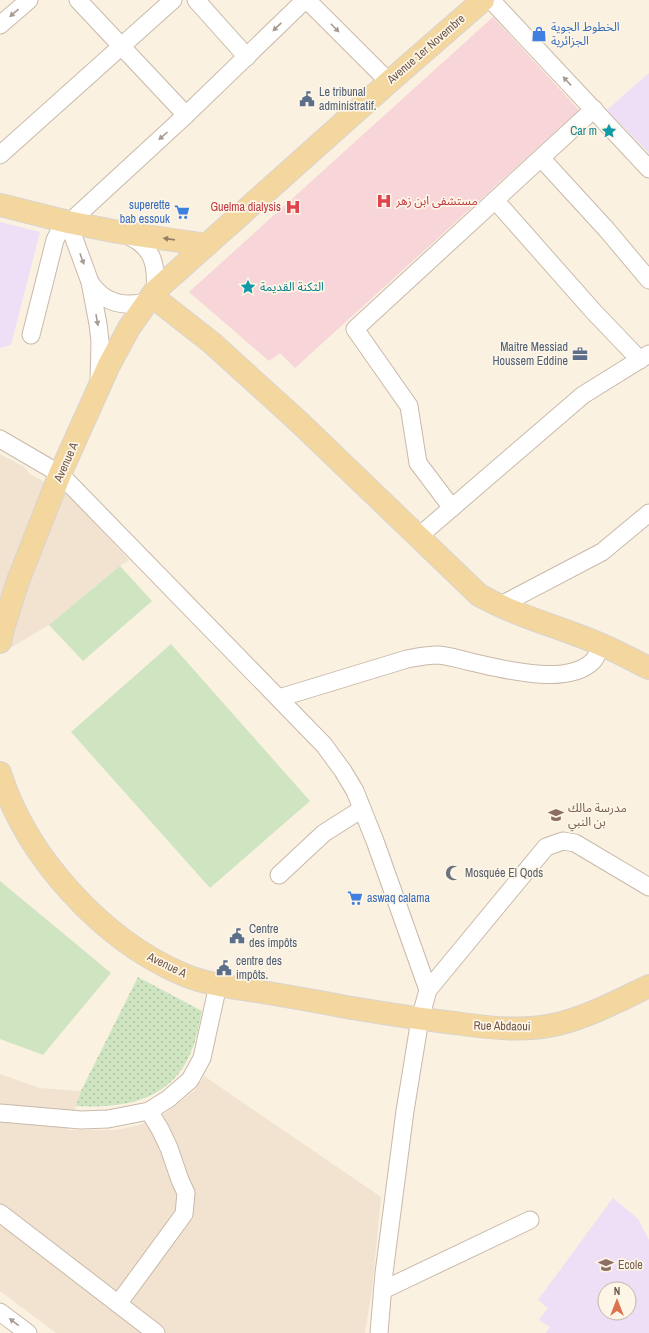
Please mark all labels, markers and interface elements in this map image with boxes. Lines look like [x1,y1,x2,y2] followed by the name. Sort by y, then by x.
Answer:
[9,8,20,17] one-way arrow
[383,11,468,88] street label: Avenue 1er Novembre
[551,19,620,49] place label: الخطوط الجوية الجزائرية
[272,22,282,32] one-way arrow
[330,23,340,33] one-way arrow
[530,25,548,43] shop icon: الخطوط الجوية الجزائرية
[562,76,572,86] one-way arrow
[319,84,376,114] place label: Le tribunal administratif.
[298,90,316,108] public building icon: Le tribunal administratif.
[600,122,618,140] place icon: Car m
[570,123,597,139] place label: Car m
[158,132,168,141] one-way arrow
[375,192,393,210] hospital icon: مستشفى ابن زهر
[395,193,478,209] place label: مستشفى ابن زهر
[120,197,170,227] place label: superette bab essouk
[284,198,302,216] hospital icon: Guelma dialysis
[210,199,281,215] place label: Guelma dialysis
[173,203,191,221] supermarket icon: superette bab essouk
[163,236,175,242] one-way arrow
[79,253,85,265] one-way arrow
[239,278,257,296] place icon: الثكنة القديمة
[260,279,324,295] place label: الثكنة القديمة
[94,314,100,326] one-way arrow
[493,339,568,369] place label: Maitre Messiad Houssem Eddine
[571,345,589,363] office icon: Maitre Messiad Houssem Eddine
[50,439,82,485] street label: Avenue A
[568,800,627,832] place label: مدرسة مالك بن النبي
[547,806,565,824] school or university icon: مدرسة مالك بن النبي
[444,864,462,882] mosque icon: Mosquée El Qods
[465,865,543,881] place label: Mosquée El Qods
[346,889,364,907] supermarket icon: aswaq calama
[367,890,430,906] place label: aswaq calama
[249,921,297,951] place label: Centre des impôts
[228,927,246,945] public building icon: Centre des impôts
[144,948,190,982] street label: Avenue A
[236,953,282,983] place label: centre des impôts.
[215,959,233,977] public building icon: centre des impôts.
[473,1018,531,1034] street label: Rue Abdaoui
[597,1256,615,1274] school or university icon: Ecole
[618,1257,643,1273] place label: Ecole
[597,1281,637,1321] north arrow
[614,1284,620,1298] text: N
[8,1318,19,1327] one-way arrow

